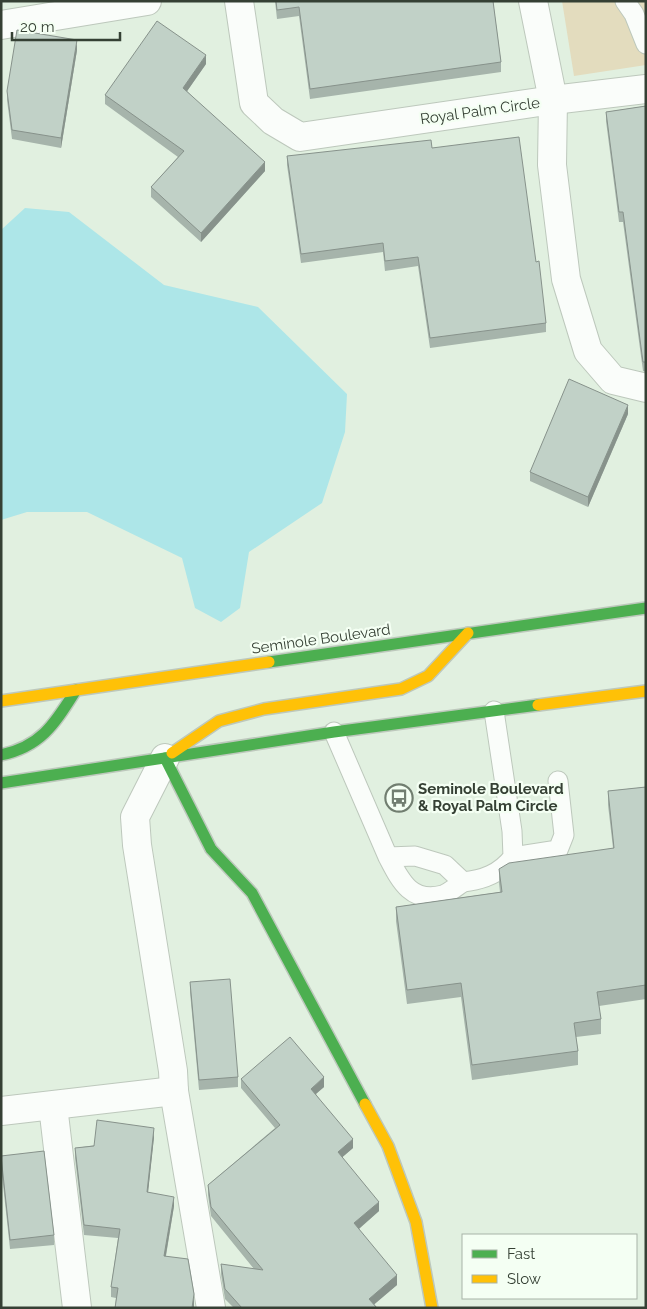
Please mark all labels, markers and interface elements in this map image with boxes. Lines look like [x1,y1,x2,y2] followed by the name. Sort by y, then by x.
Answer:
[12,10,120,42] scale bar
[20,18,55,36] text: 20 m
[419,94,541,128] street label: Royal Palm Circle
[250,620,392,658] street label: Seminole Boulevard
[418,780,564,815] place label: Seminole Boulevard & Royal Palm Circle
[384,783,414,813] bus stop icon: Seminole Boulevard & Royal Palm Circle
[462,1234,637,1299] legend
[507,1245,535,1263] text: Fast
[507,1270,541,1288] text: Slow

